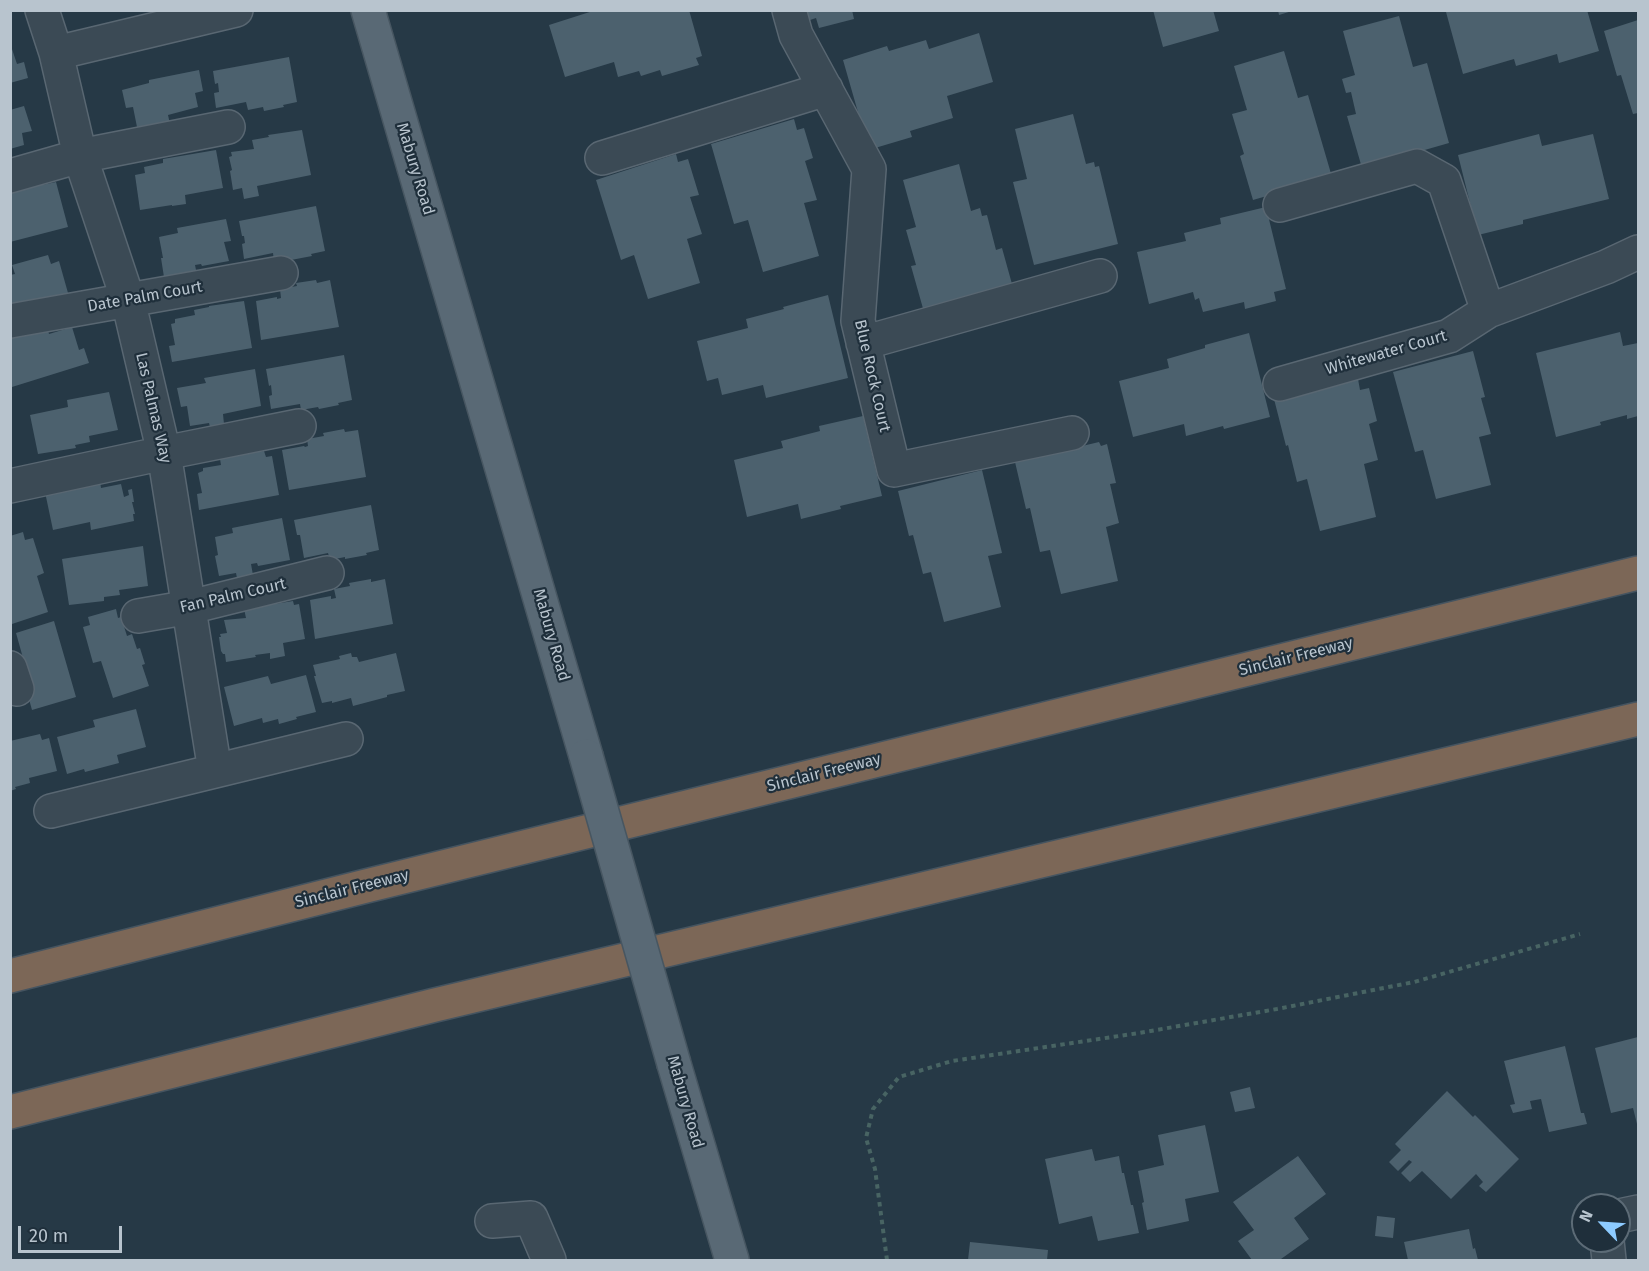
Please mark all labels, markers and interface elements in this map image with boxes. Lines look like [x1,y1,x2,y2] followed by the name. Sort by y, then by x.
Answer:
[392,121,438,217] street label: Mabury Road
[86,277,204,317] street label: Date Palm Court
[850,318,894,434] street label: Blue Rock Court
[1323,327,1449,379] street label: Whitewater Court
[131,351,175,465] street label: Las Palmas Way
[178,574,288,618] street label: Fan Palm Court
[529,587,573,683] street label: Mabury Road
[1237,634,1355,680] street label: Sinclair Freeway
[765,750,883,796] street label: Sinclair Freeway
[293,866,411,912] street label: Sinclair Freeway
[663,1054,707,1150] street label: Mabury Road
[1571,1193,1631,1253] north arrow
[1575,1207,1597,1225] text: N
[21,1214,124,1252] scale bar
[29,1225,68,1247] text: 20 m

